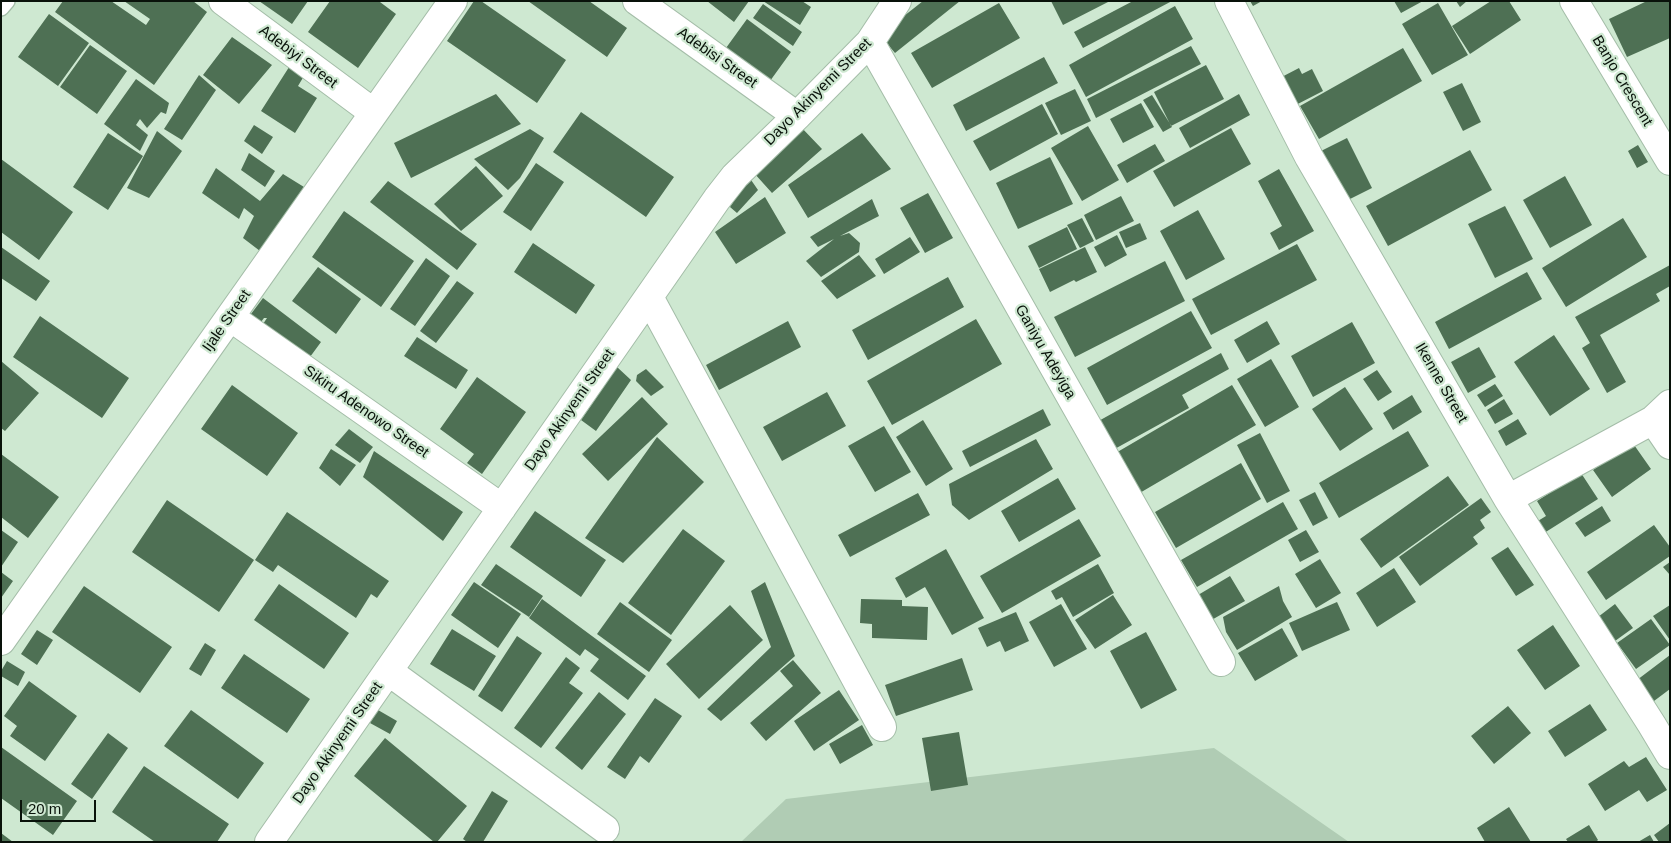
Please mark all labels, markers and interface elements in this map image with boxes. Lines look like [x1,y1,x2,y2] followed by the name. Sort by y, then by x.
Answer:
[255,22,341,92] street label: Adebiyi Street
[674,24,760,92] street label: Adebisi Street
[1588,32,1656,130] street label: Banjo Crescent
[761,35,875,149] street label: Dayo Akinyemi Street
[199,286,255,356] street label: Ijale Street
[1011,302,1079,402] street label: Ganiyu Adeyiga
[1411,340,1471,426] street label: Ikenne Street
[521,346,619,474] street label: Dayo Akinyemi Street
[300,362,432,462] street label: Sikiru Adenowo Street
[289,679,387,807] street label: Dayo Akinyemi Street
[22,790,99,822] scale bar
[28,800,61,817] text: 20 m

